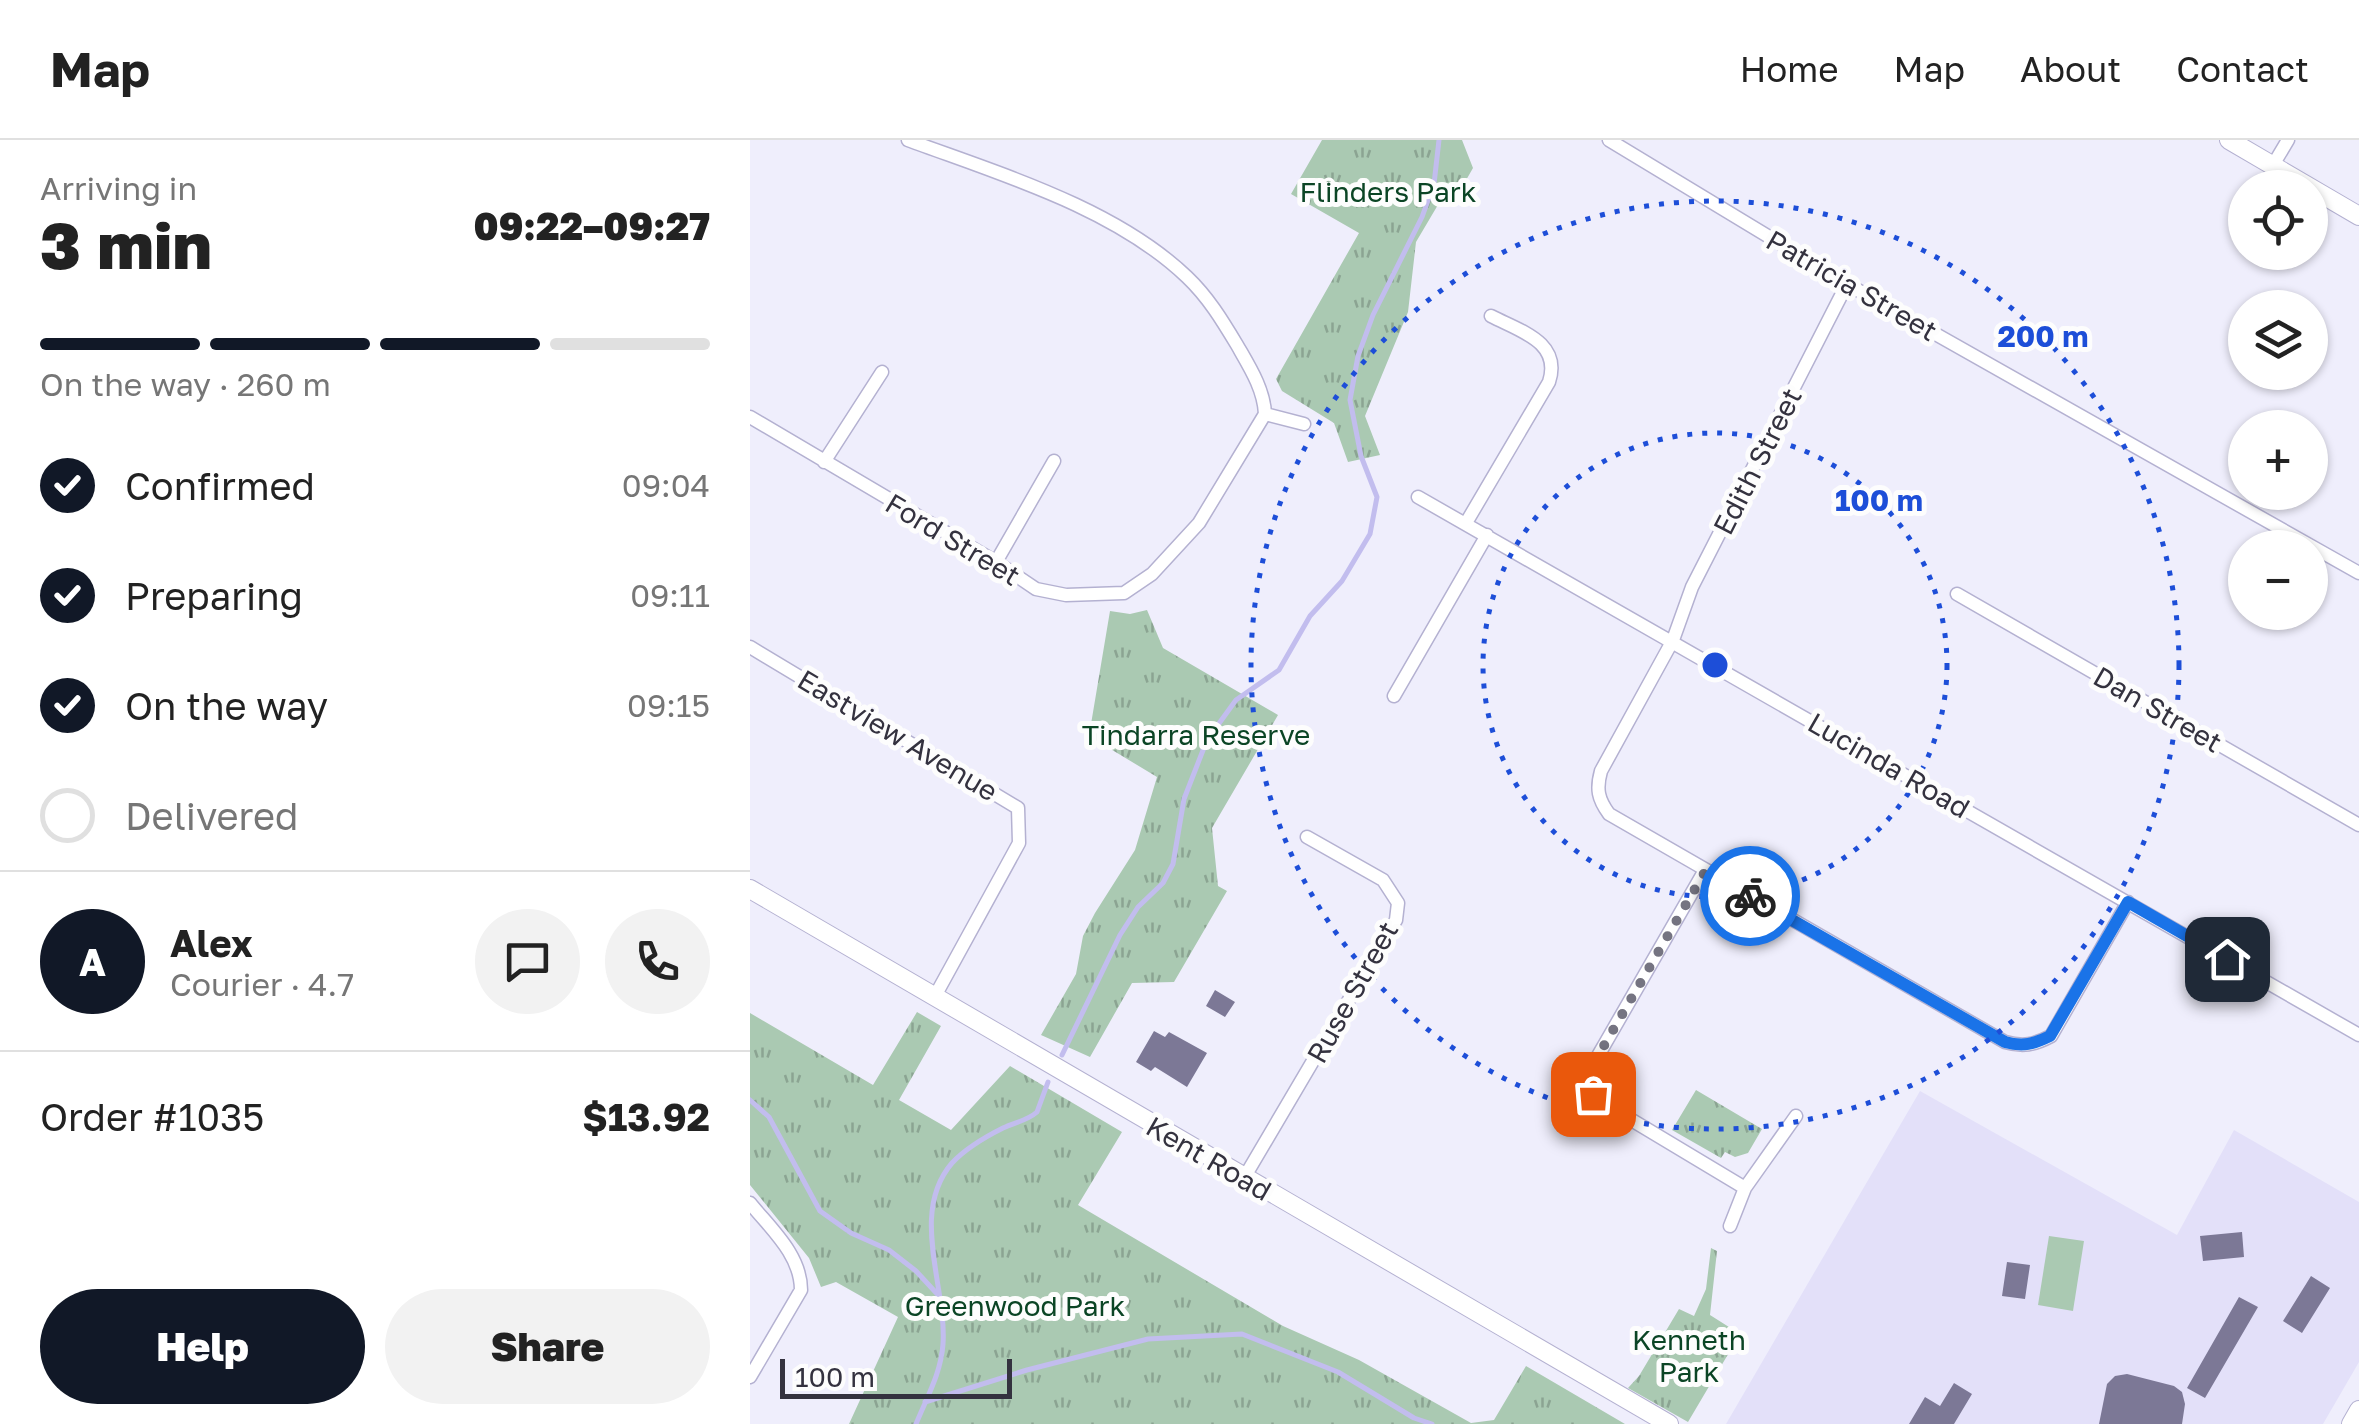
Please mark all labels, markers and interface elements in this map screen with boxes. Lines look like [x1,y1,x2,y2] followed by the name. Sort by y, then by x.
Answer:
[50,40,150,98] text: Map
[1740,48,1839,90] text: Home
[1894,48,1965,90] text: Map
[2020,48,2121,90] text: About
[2176,48,2309,90] text: Contact
[40,169,197,207] text: Arriving in
[2228,170,2328,630] map controls
[2228,170,2328,270] button: locate
[1299,175,1477,208] park label: Flinders Park
[474,203,710,248] text: 09:22–09:27
[40,205,212,283] text: 3 min
[1761,223,1943,347] street label: Patricia Street
[2228,290,2328,390] button: layers
[1997,318,2089,354] text: 200 m
[40,365,331,403] text: On the way · 260 m
[1706,382,1808,540] street label: Edith Street
[2228,410,2328,510] button: +
[40,458,95,513] icon: check
[125,463,315,508] text: Confirmed
[622,466,710,504] text: 09:04
[1835,482,1923,518] text: 100 m
[880,486,1026,592] street label: Ford Street
[2228,530,2328,630] button: −
[40,568,95,623] icon: check
[125,573,303,618] text: Preparing
[630,576,710,614] text: 09:11
[1697,647,1733,683] centre of rings
[2088,659,2228,759] street label: Dan Street
[792,662,1004,808] street label: Eastview Avenue
[40,678,95,733] icon: check
[125,683,328,728] text: On the way
[627,686,710,724] text: 09:15
[1802,705,1976,825] street label: Lucinda Road
[1082,718,1310,751] park label: Tindarra Reserve
[125,793,298,838] text: Delivered
[1700,846,1800,946] courier
[1723,869,1778,924] icon: bike
[475,909,580,1014] button: chat
[605,909,710,1014] button: phone
[1300,916,1404,1068] street label: Ruse Street
[2185,917,2270,1002] pin
[170,920,253,965] text: Alex
[2200,932,2255,987] icon: home
[79,939,106,984] text: A
[170,965,354,1003] text: Courier · 4.7
[1551,1052,1636,1137] pin
[1566,1067,1621,1122] icon: bag
[40,1094,264,1139] text: Order #1035
[582,1094,710,1139] text: $13.92
[1141,1109,1277,1207] street label: Kent Road
[40,1289,365,1404] button: Help
[385,1289,710,1404] button: Share
[905,1289,1125,1322] park label: Greenwood Park
[1632,1323,1746,1388] park label: Kenneth Park
[780,1354,1012,1398] scale bar
[795,1360,875,1393] text: 100 m

